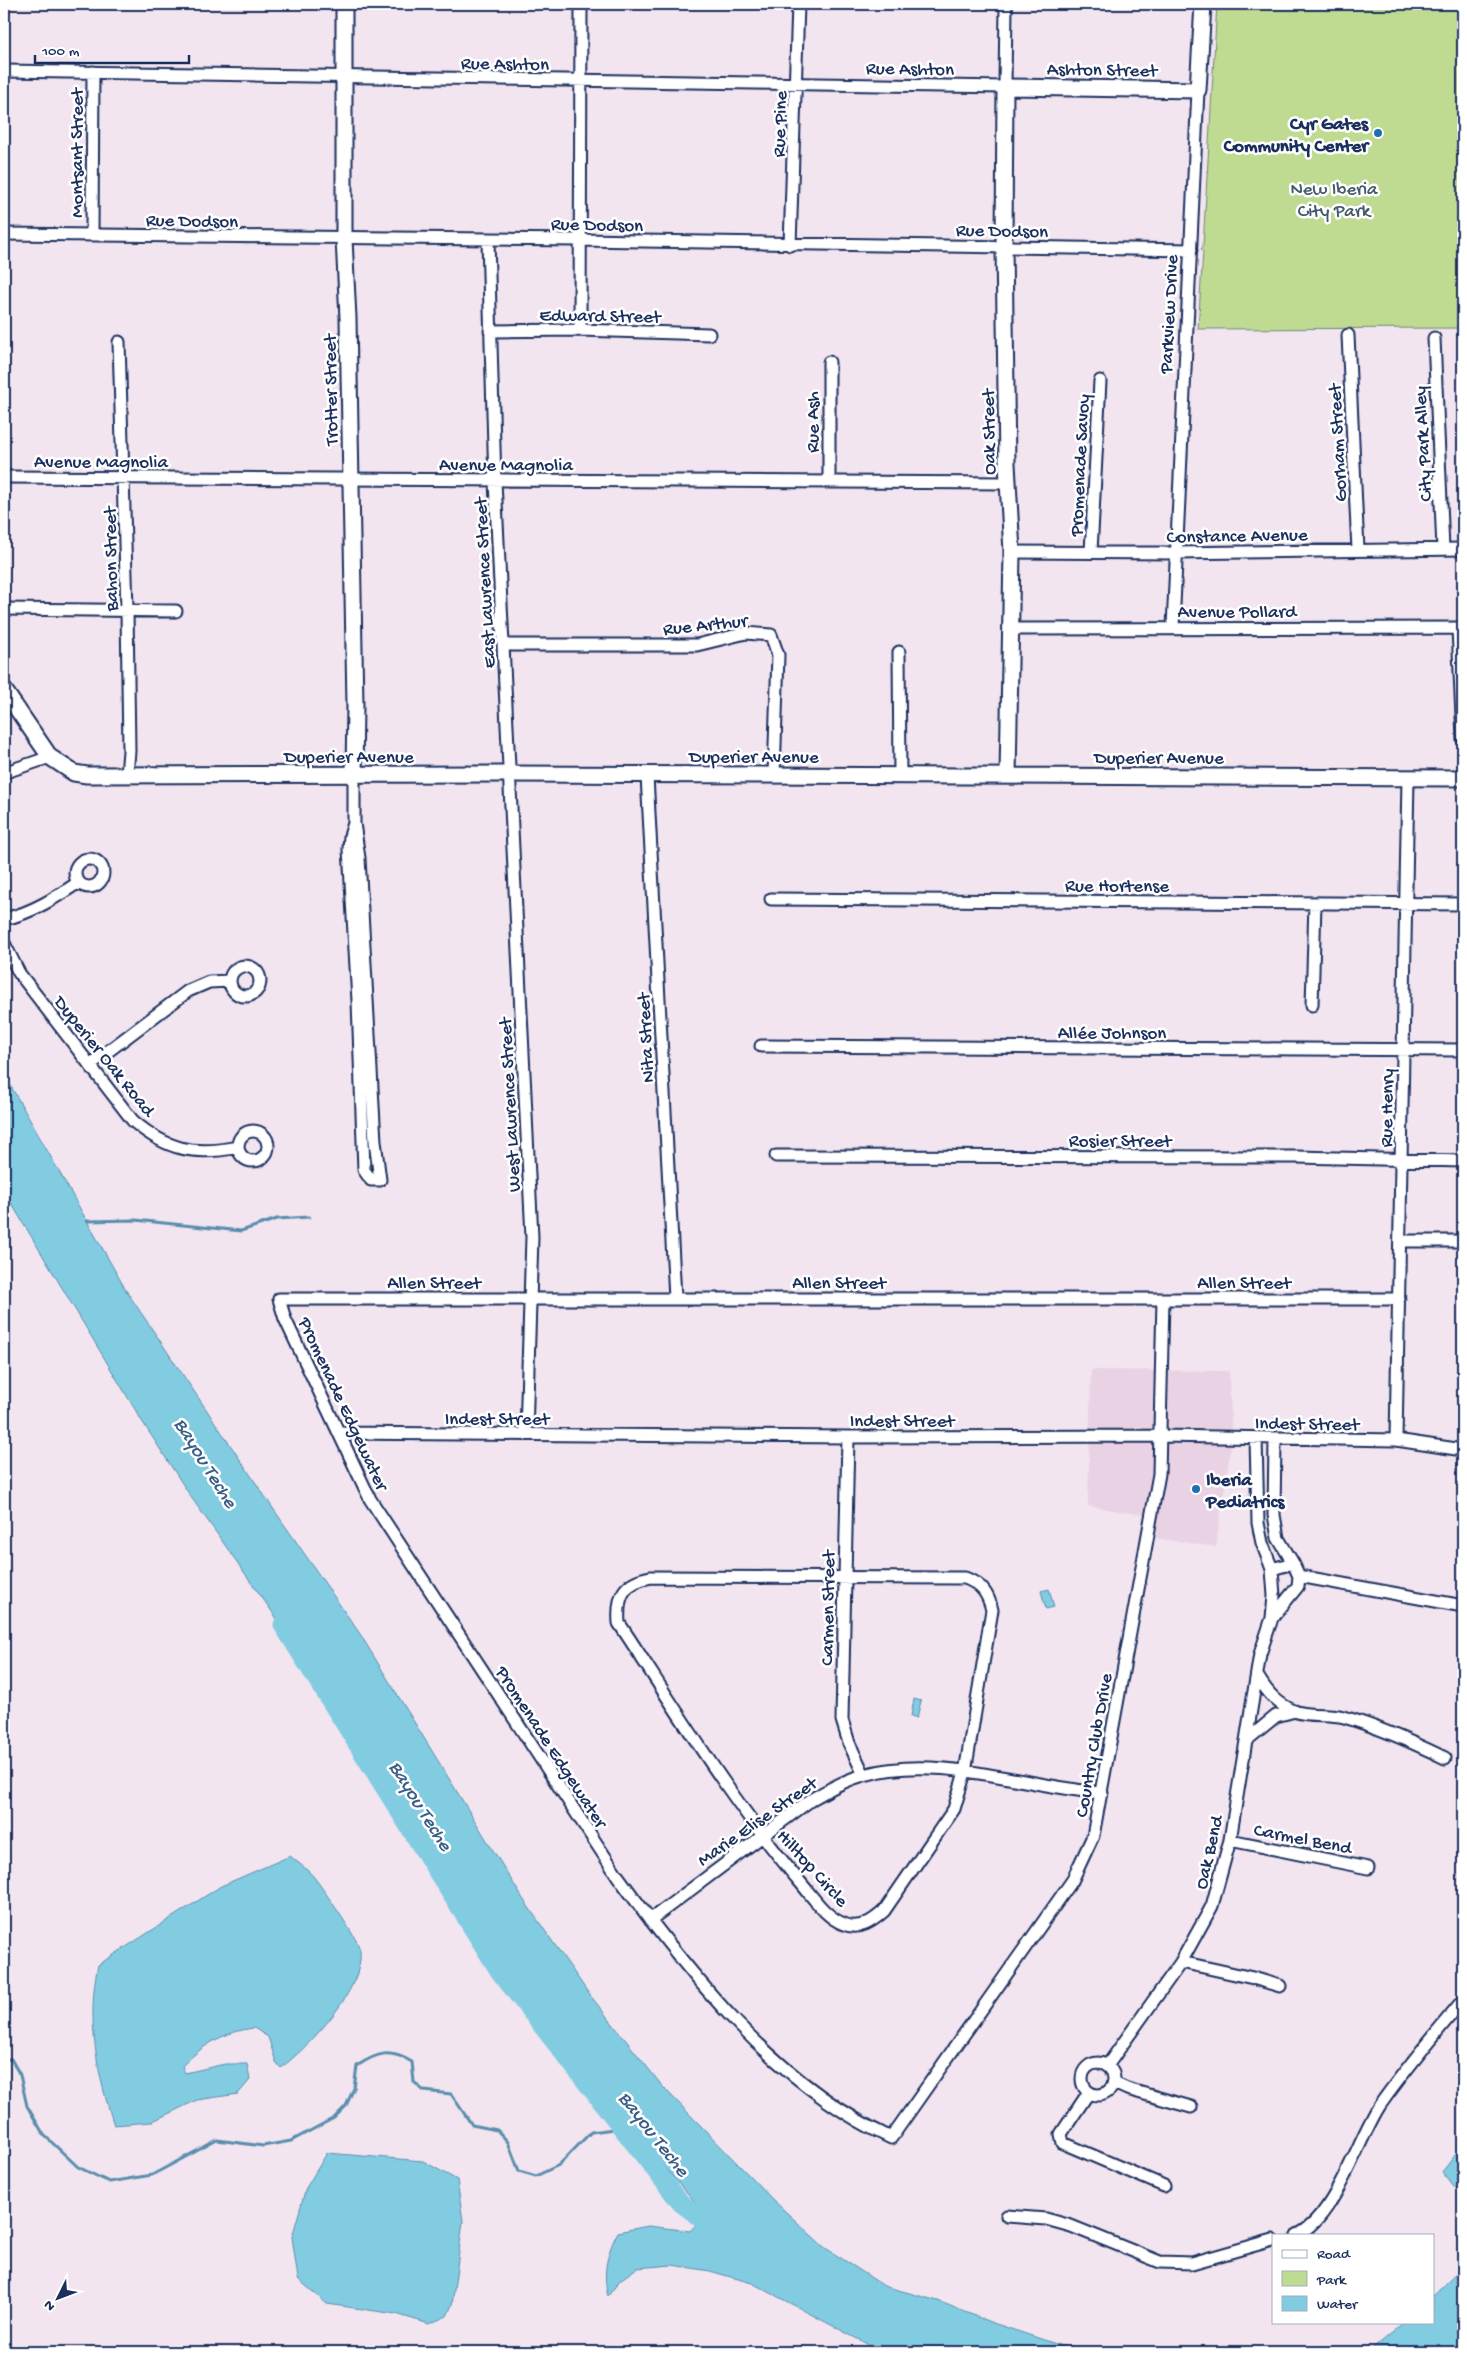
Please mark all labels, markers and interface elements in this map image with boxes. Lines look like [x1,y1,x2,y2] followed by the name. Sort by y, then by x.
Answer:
[35,32,189,64] scale bar
[41,43,80,61] text: 100 m
[461,53,549,78] street label: Rue Ashton
[866,58,954,83] street label: Rue Ashton
[1047,59,1159,84] street label: Ashton Street
[67,86,90,218] street label: Montsant Street
[769,90,794,158] street label: Rue Pine
[1223,114,1370,159] place label: Cyr Gates Community Center
[1372,127,1384,139] marker: Cyr Gates Community Center
[1290,179,1379,224] park label: New Iberia City Park
[146,210,238,235] street label: Rue Dodson
[551,214,643,239] street label: Rue Dodson
[956,220,1048,245] street label: Rue Dodson
[1156,254,1185,375] street label: Parkview Drive
[539,305,663,330] street label: Edward Street
[320,332,345,447] street label: Trotter Street
[1325,381,1354,502] street label: Gorham Street
[1410,385,1439,502] street label: City Park Alley
[978,387,1003,475] street label: Oak Street
[803,391,826,453] street label: Rue Ash
[1066,393,1097,538] street label: Promenade Savoy
[34,452,169,475] street label: Avenue Magnolia
[439,455,574,478] street label: Avenue Magnolia
[470,495,502,669] street label: East Lawrence Street
[100,504,125,612] street label: Bahon Street
[1166,525,1308,550] street label: Constance Avenue
[1178,602,1298,625] street label: Avenue Pollard
[662,610,751,642] street label: Rue Arthur
[282,747,414,770] street label: Duperier Avenue
[687,747,819,770] street label: Duperier Avenue
[1092,748,1224,771] street label: Duperier Avenue
[1065,876,1169,899] street label: Rue Hortense
[634,990,661,1083] street label: Nita Street
[46,991,160,1124] street label: Duperier Oak Road
[495,1015,528,1193] street label: West Lawrence Street
[1058,1023,1166,1046] street label: Allée Johnson
[1376,1068,1401,1148] street label: Rue Henry
[1069,1131,1174,1154] street label: Rosier Street
[387,1273,483,1296] street label: Allen Street
[792,1273,888,1296] street label: Allen Street
[1197,1273,1293,1296] street label: Allen Street
[291,1313,393,1497] street label: Promenade Edgewater
[445,1409,551,1432] street label: Indest Street
[850,1411,956,1434] street label: Indest Street
[1255,1413,1362,1438] street label: Indest Street
[167,1415,241,1514] water label: Bayou Teche
[1205,1470,1285,1515] place label: Iberia Pediatrics
[1190,1483,1202,1495] marker: Iberia Pediatrics
[817,1548,842,1666] street label: Carmen Street
[489,1662,612,1835] street label: Promenade Edgewater
[1071,1672,1119,1819] street label: Country Club Drive
[382,1758,456,1857] water label: Bayou Teche
[694,1772,824,1873] street label: Marie Elise Street
[1191,1812,1230,1892] street label: Oak Bend
[1251,1820,1355,1862] street label: Carmel Bend
[771,1826,852,1913] street label: Hilltop Circle
[612,2088,693,2183] water label: Bayou Teche
[1272,2234,1434,2324] legend
[1317,2246,1351,2264] text: Road
[1316,2272,1347,2290] text: Park
[32,2274,82,2324] north arrow
[41,2296,60,2314] text: N
[1317,2296,1359,2314] text: Water

